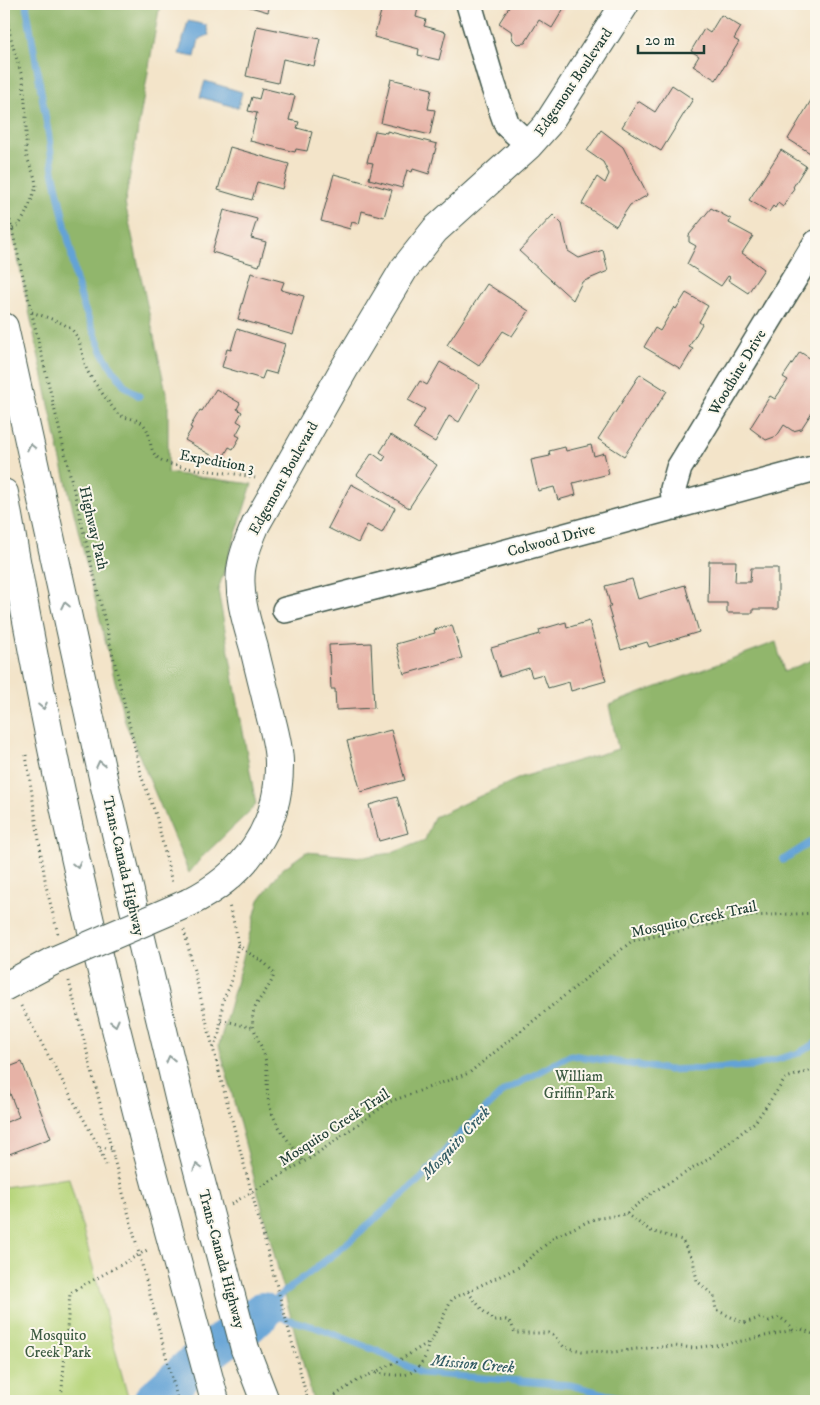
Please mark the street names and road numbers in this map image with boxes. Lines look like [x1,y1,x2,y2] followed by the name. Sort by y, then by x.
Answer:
[530,24,617,140] street label: Edgemont Boulevard
[704,326,770,419] street label: Woodbine Drive
[244,418,323,538] street label: Edgemont Boulevard
[178,446,256,477] street label: Expedition 3
[75,484,112,572] street label: Highway Path
[505,520,597,561] street label: Colwood Drive
[98,794,149,939] street label: Trans-Canada Highway
[629,897,759,942] street label: Mosquito Creek Trail
[275,1084,394,1170] street label: Mosquito Creek Trail
[194,1188,249,1331] street label: Trans-Canada Highway

